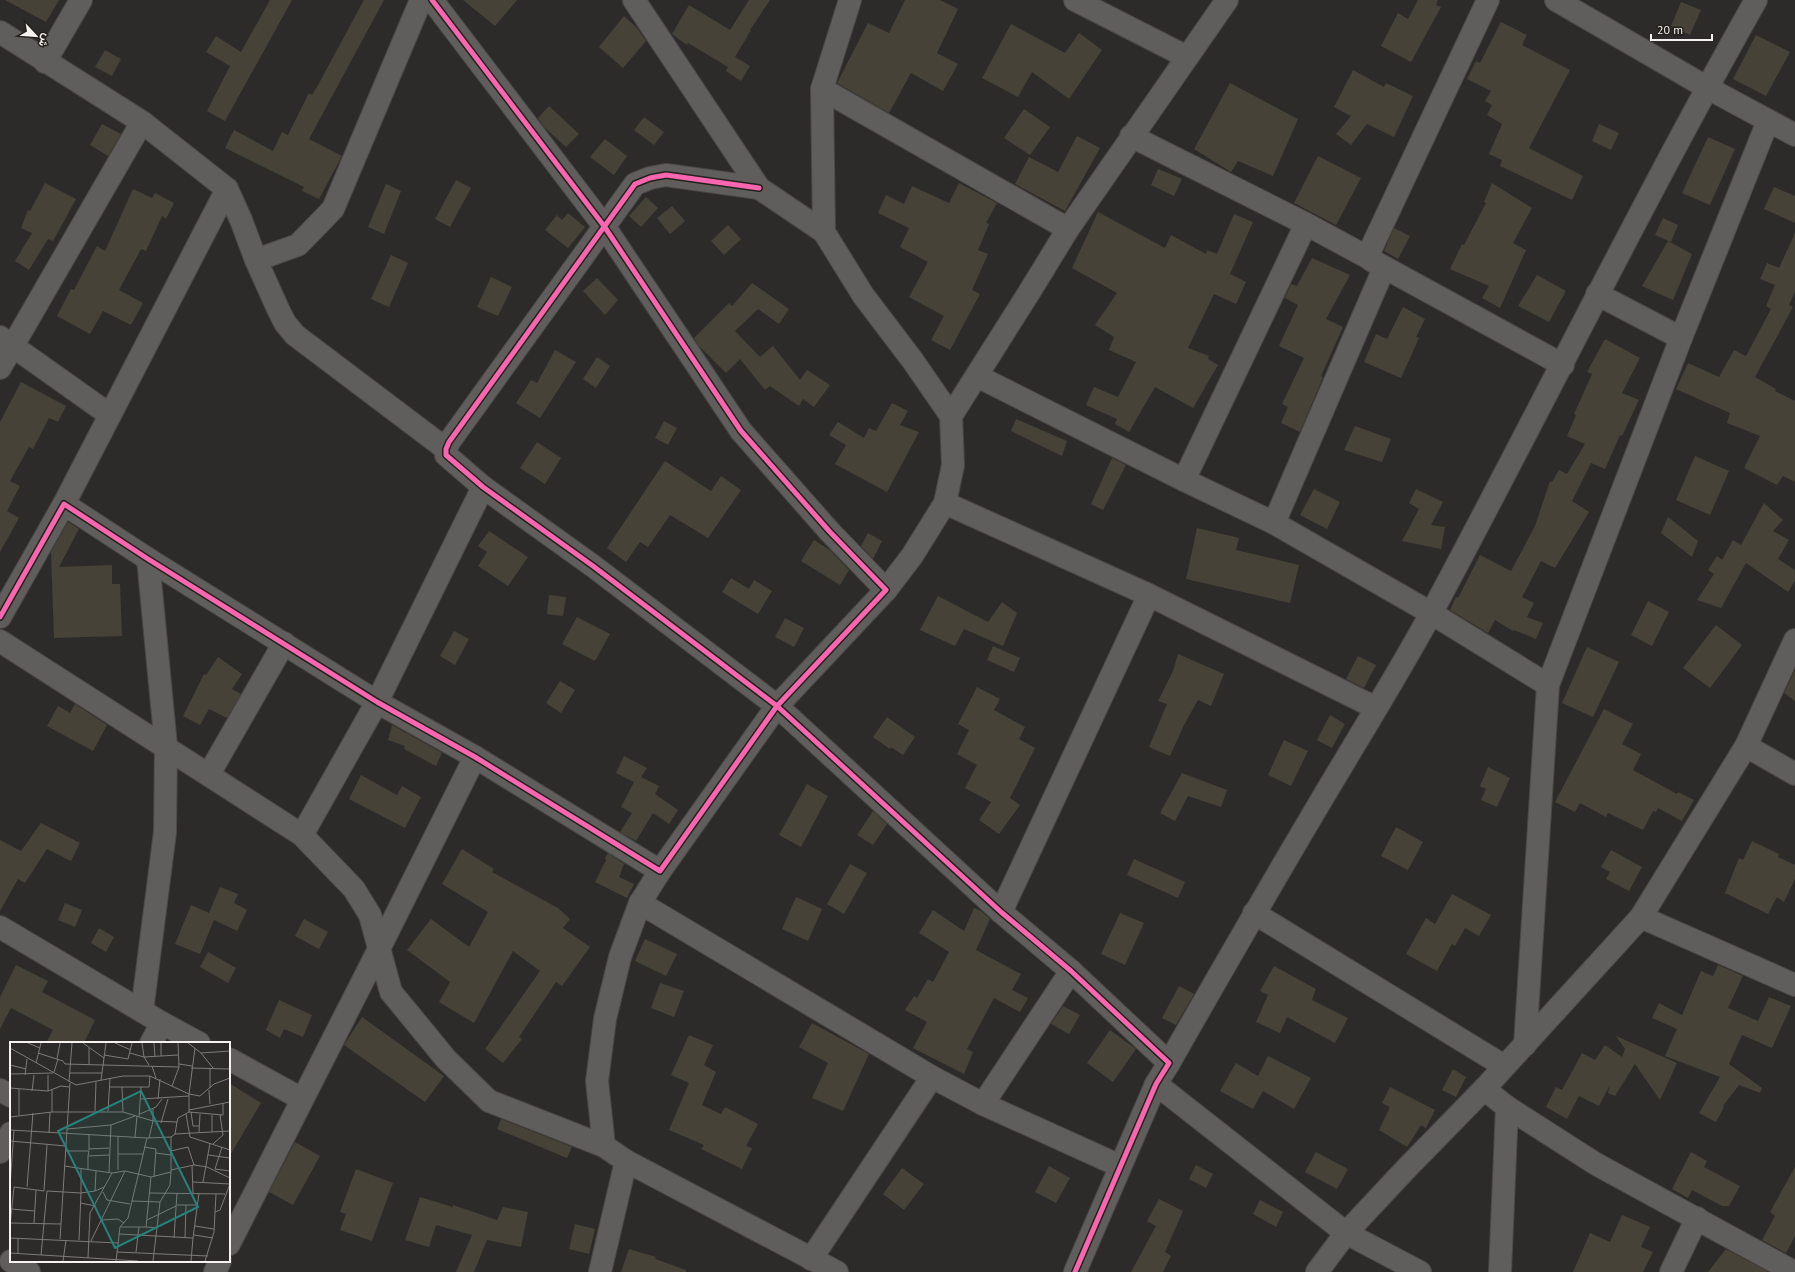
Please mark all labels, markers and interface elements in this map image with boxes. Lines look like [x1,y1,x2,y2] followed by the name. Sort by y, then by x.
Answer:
[16,16,56,56] north arrow
[1651,16,1712,42] scale bar
[1657,22,1683,37] text: 20 m
[36,31,54,49] text: ش
[10,1042,230,1262] inset map

